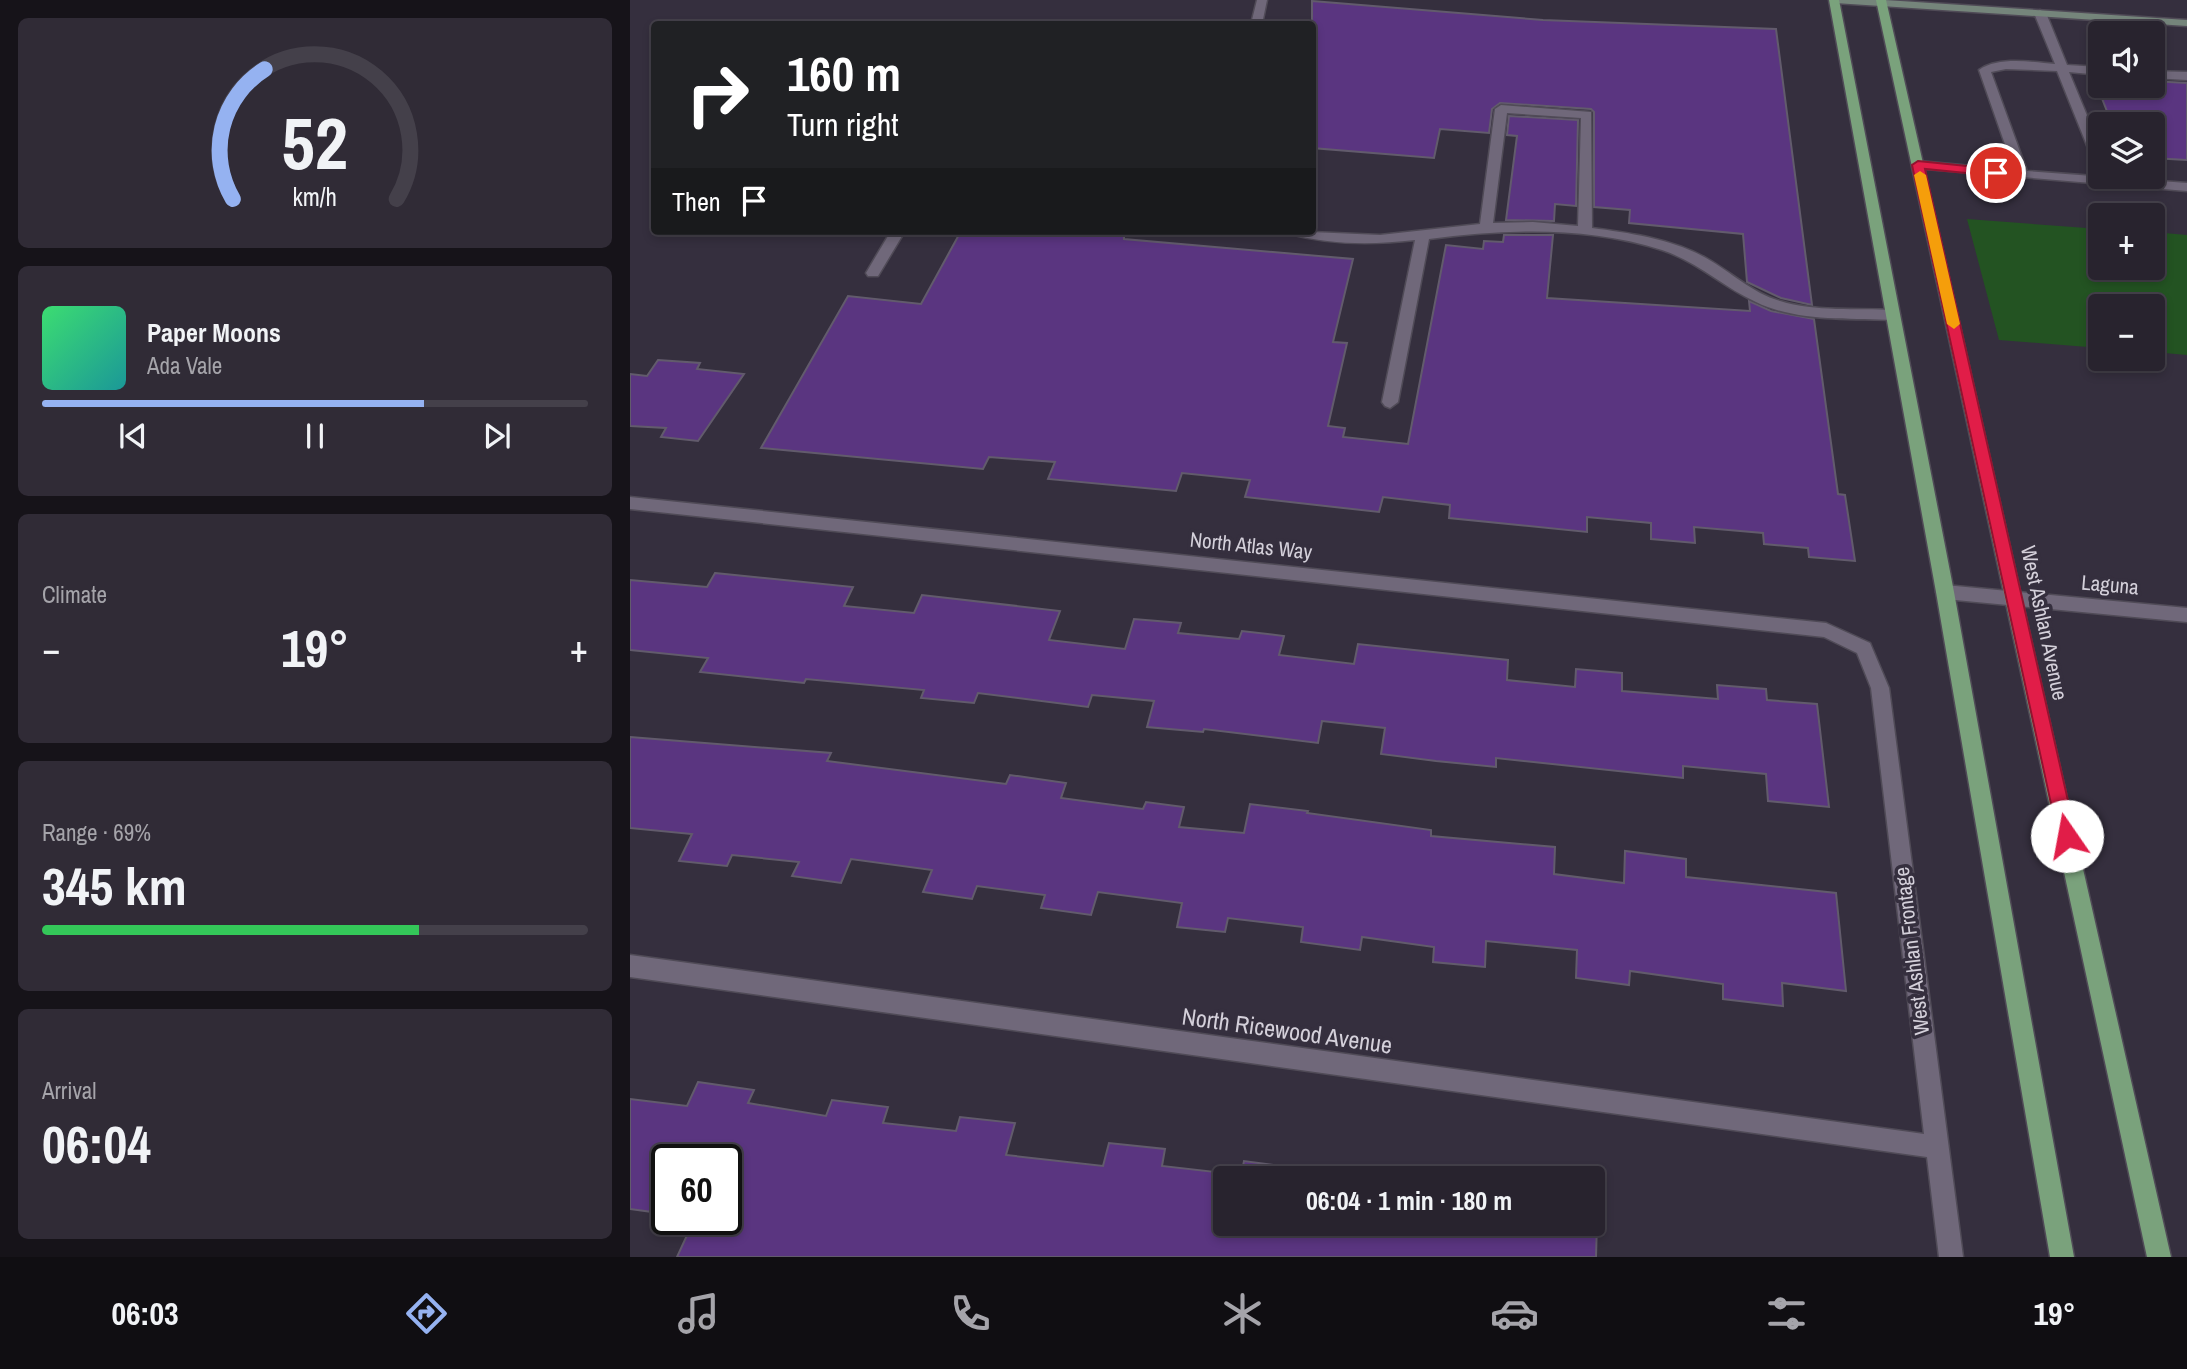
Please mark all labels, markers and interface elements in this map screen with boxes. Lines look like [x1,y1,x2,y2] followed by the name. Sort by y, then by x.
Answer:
[2088,21,2165,371] map controls
[2088,21,2165,98] button: sound
[787,40,901,106] text: 160 m
[672,49,763,140] icon: right
[282,94,348,192] text: 52
[787,103,899,146] text: Turn right
[2088,112,2165,189] button: layers
[1966,143,2026,203] pin
[1977,154,2015,192] icon: arrive
[293,180,337,214] text: km/h
[735,182,773,220] icon: arrive
[672,184,721,219] text: Then
[2088,203,2165,280] button: +
[2088,294,2165,371] button: −
[147,315,281,350] text: Paper Moons
[147,350,222,381] text: Ada Vale
[114,417,152,455] icon: previous
[296,417,334,455] icon: pause
[478,417,516,455] icon: next
[1188,525,1314,566] street label: North Atlas Way
[2014,543,2075,703] street label: West Ashlan Avenue
[2080,568,2140,601] street label: Laguna
[42,579,107,610] text: Climate
[281,613,349,683] text: 19°
[42,623,60,674] text: −
[570,623,588,674] text: +
[2030,799,2104,873] position arrow
[42,817,151,848] text: Range · 69%
[42,851,187,921] text: 345 km
[1887,865,1936,1037] street label: West Ashlan Frontage
[1180,999,1394,1061] street label: North Ricewood Avenue
[42,1075,97,1106] text: Arrival
[42,1109,151,1179] text: 06:04
[651,1144,742,1235] speed limit sign: 60
[1306,1183,1512,1218] text: 06:04 · 1 min · 180 m
[402,1289,451,1338] icon: directions
[674,1289,723,1338] icon: music
[946,1289,995,1338] icon: phone
[1218,1289,1267,1338] icon: climate
[1490,1289,1539,1338] icon: car
[1762,1289,1811,1338] icon: filters
[111,1292,179,1335] text: 06:03
[2033,1292,2075,1335] text: 19°

